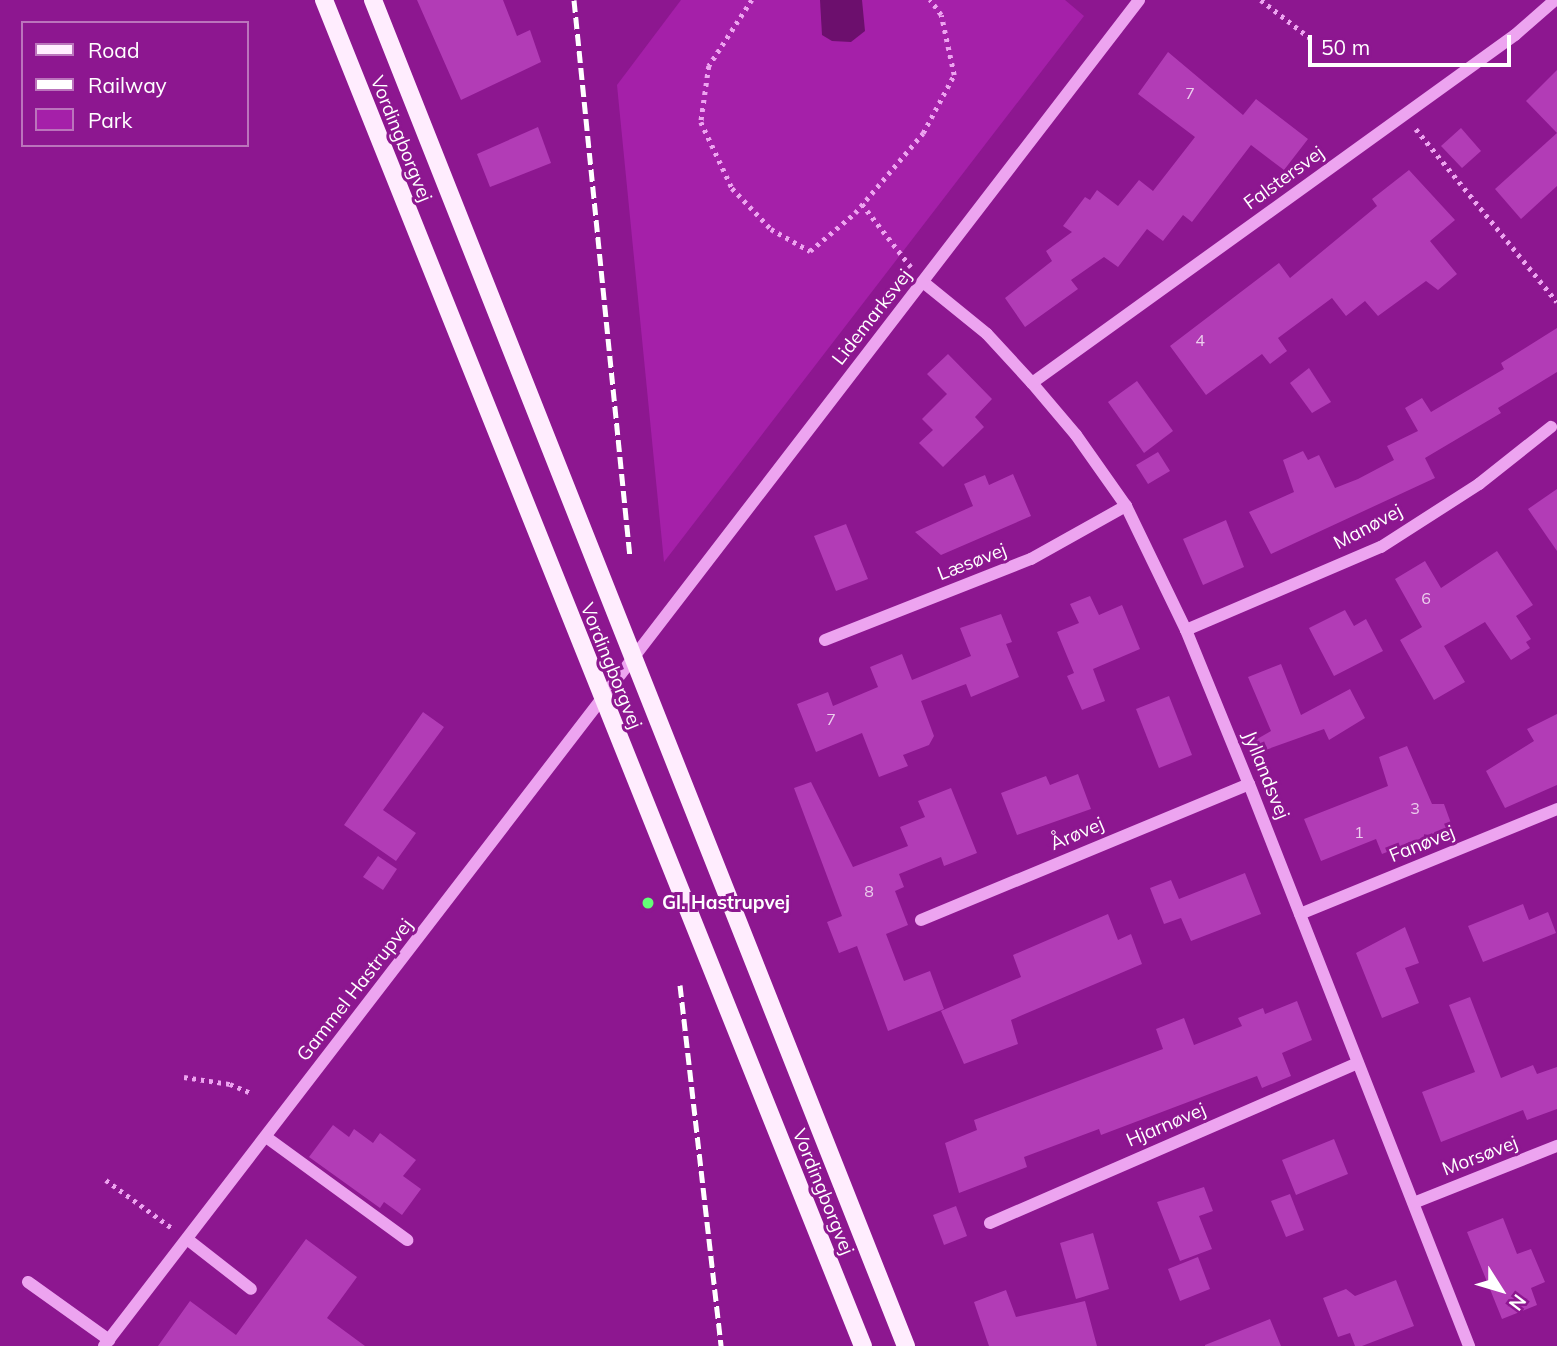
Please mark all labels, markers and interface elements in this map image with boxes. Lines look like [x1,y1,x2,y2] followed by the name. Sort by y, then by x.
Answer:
[21,21,248,147] legend
[1312,21,1515,65] scale bar
[1321,34,1370,60] text: 50 m
[88,37,139,63] text: Road
[88,72,167,98] text: Railway
[365,73,437,205] street label: Vordingborgvej
[1185,83,1195,103] house number: 7
[88,107,132,133] text: Park
[1240,141,1328,215] street label: Falstersvej
[828,265,916,369] street label: Lidemarksvej
[1195,330,1205,350] house number: 4
[1330,499,1406,555] street label: Manøvej
[934,538,1010,586] street label: Læsøvej
[1421,588,1431,608] house number: 6
[575,600,647,732] street label: Vordingborgvej
[826,709,836,729] house number: 7
[1238,727,1294,823] street label: Jyllandsvej
[1410,798,1420,818] house number: 3
[1047,813,1107,855] street label: Årøvej
[1386,821,1458,867] street label: Fanøvej
[1354,822,1364,842] house number: 1
[864,881,874,901] house number: 8
[662,892,790,914] place label: Gl. Hastrupvej
[640,895,656,911] marker: Gl. Hastrupvej
[292,914,418,1066] street label: Gammel Hastrupvej
[1123,1098,1209,1152] street label: Hjarnøvej
[787,1126,859,1258] street label: Vordingborgvej
[1439,1131,1521,1181] street label: Morsøvej
[1466,1255,1536,1325] north arrow
[1504,1290,1532,1316] text: N

